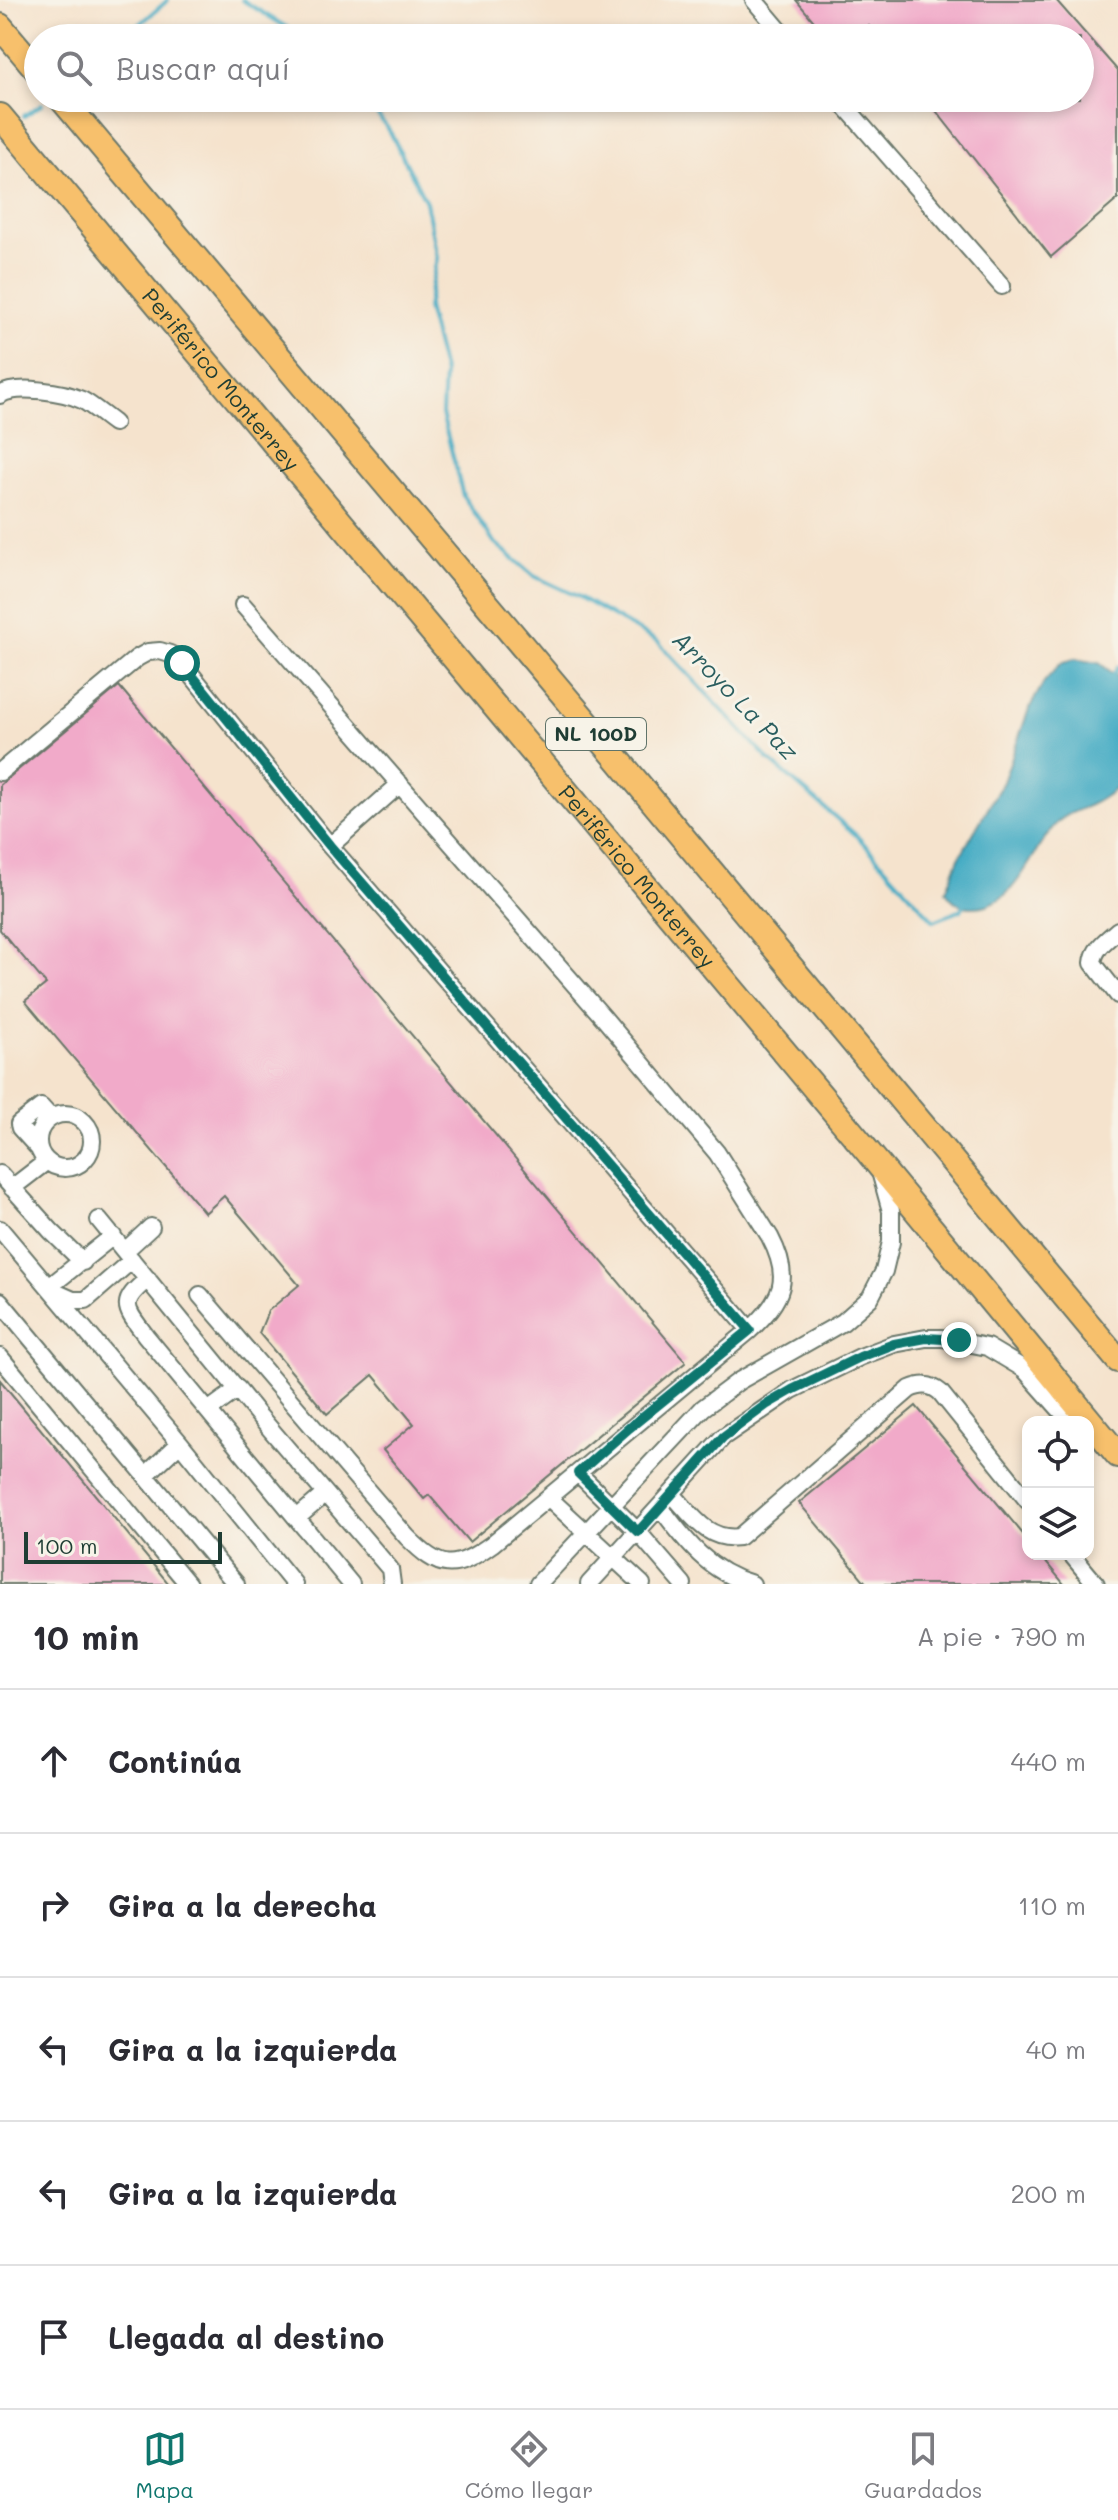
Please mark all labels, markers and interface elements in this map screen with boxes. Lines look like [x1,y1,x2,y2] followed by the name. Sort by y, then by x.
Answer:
[24,24,1094,112] search box
[52,46,96,90] icon: search
[116,48,290,88] text: Buscar aquí
[136,282,306,477] street label: Periférico Monterrey
[667,624,806,766] water label: Arroyo La Paz
[164,645,200,681] route start
[546,718,646,750] road number: NL 100D
[552,778,723,974] street label: Periférico Monterrey
[941,1322,977,1358] route end
[1022,1416,1094,1560] map controls
[1022,1416,1094,1488] button: locate
[1022,1488,1094,1560] button: layers
[24,1528,222,1564] scale bar
[36,1531,98,1560] text: 100 m
[32,1614,139,1659] text: 10 min
[917,1619,1086,1653] text: A pie · 790 m
[32,1739,76,1783] icon: ahead
[108,1741,242,1781] text: Continúa
[1010,1744,1086,1778] text: 440 m
[32,1883,76,1927] icon: right
[108,1885,377,1925] text: Gira a la derecha
[1018,1888,1086,1922] text: 110 m
[32,2027,76,2071] icon: left
[108,2029,397,2069] text: Gira a la izquierda
[1026,2032,1086,2066] text: 40 m
[32,2171,76,2215] icon: left
[108,2173,397,2213] text: Gira a la izquierda
[1010,2176,1086,2210] text: 200 m
[32,2315,76,2359] icon: arrive
[108,2317,384,2357] text: Llegada al destino
[135,2427,194,2504] tab: Mapa
[465,2427,593,2504] tab: Cómo llegar
[864,2427,983,2504] tab: Guardados

